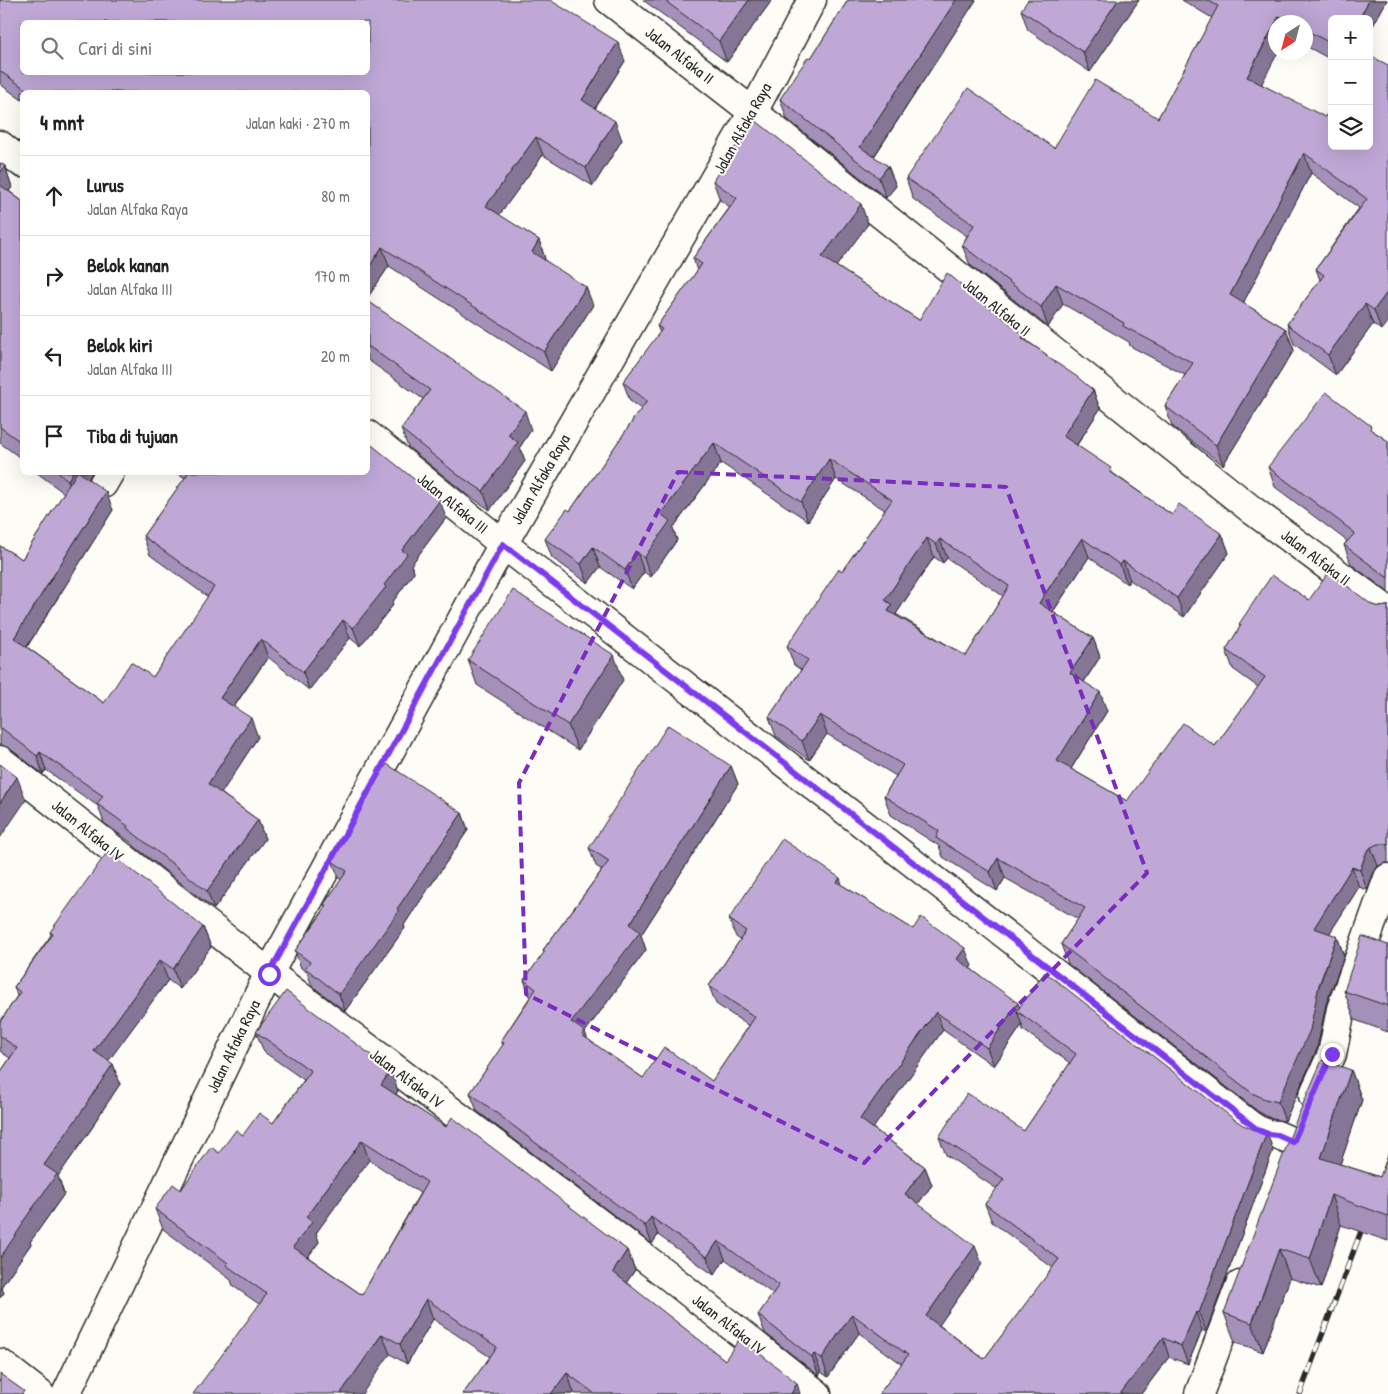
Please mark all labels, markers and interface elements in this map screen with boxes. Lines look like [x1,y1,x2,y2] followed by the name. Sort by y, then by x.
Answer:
[1268,15,1313,60] north arrow
[1328,15,1373,150] map controls
[1328,15,1373,60] button: +
[20,20,370,75] search box
[641,21,719,89] street label: Jalan Alfaka II
[38,34,66,62] icon: search
[78,35,152,61] text: Cari di sini
[1328,60,1373,105] button: −
[708,79,776,177] street label: Jalan Alfaka Raya
[1328,105,1373,150] button: layers
[40,108,84,137] text: 4 mnt
[246,112,350,134] text: Jalan kaki · 270 m
[87,172,124,198] text: Lurus
[40,182,68,210] icon: ahead
[321,185,350,207] text: 80 m
[87,198,188,220] text: Jalan Alfaka Raya
[87,252,169,278] text: Belok kanan
[40,262,68,290] icon: right
[315,265,350,287] text: 170 m
[958,273,1036,341] street label: Jalan Alfaka II
[87,278,173,300] text: Jalan Alfaka III
[87,332,153,358] text: Belok kiri
[40,342,68,370] icon: left
[321,345,350,367] text: 20 m
[87,358,173,380] text: Jalan Alfaka III
[40,422,68,450] icon: arrive
[87,423,178,449] text: Tiba di tujuan
[505,430,575,528] street label: Jalan Alfaka Raya
[413,468,493,538] street label: Jalan Alfaka III
[1277,524,1355,590] street label: Jalan Alfaka II
[47,794,129,866] street label: Jalan Alfaka IV
[258,963,281,986] route start
[201,996,265,1096] street label: Jalan Alfaka Raya
[366,1043,448,1113] street label: Jalan Alfaka IV
[1321,1043,1344,1066] route end
[688,1289,770,1359] street label: Jalan Alfaka IV

